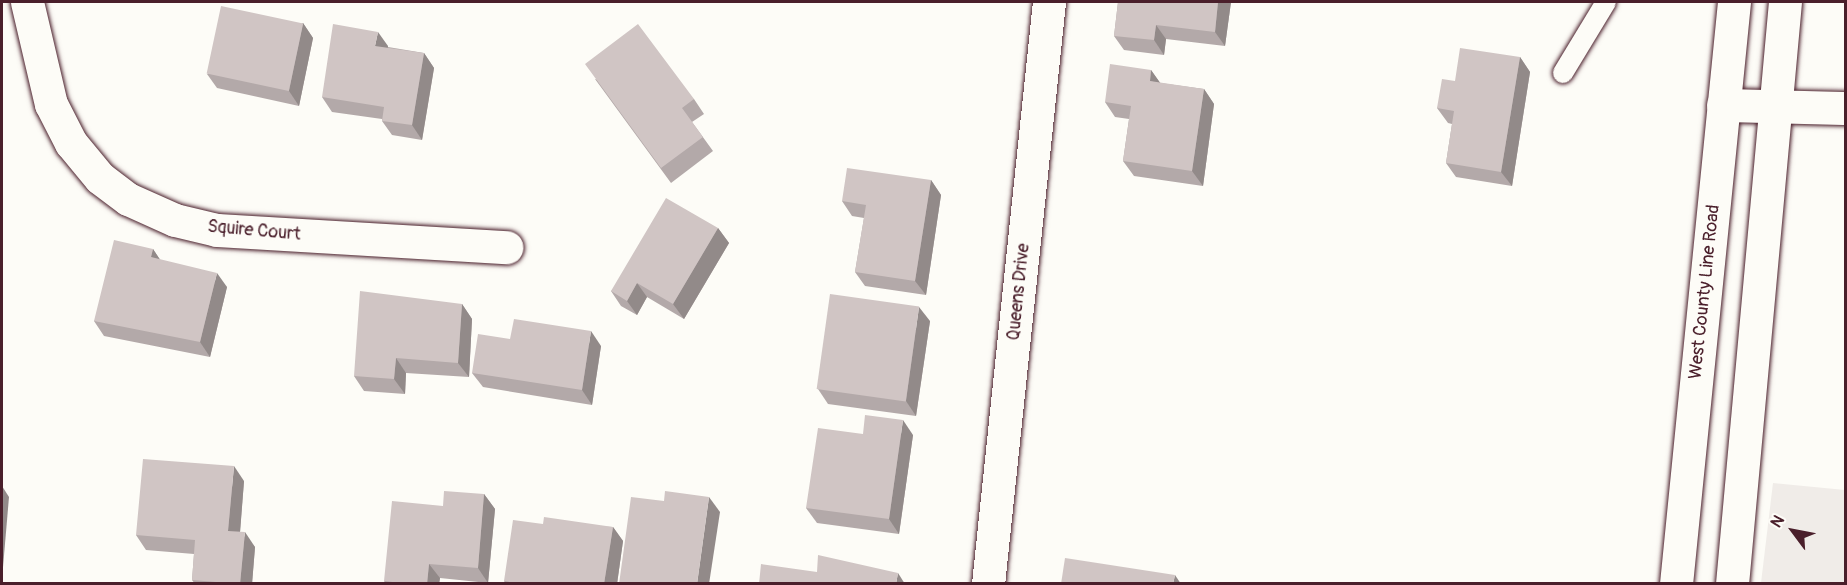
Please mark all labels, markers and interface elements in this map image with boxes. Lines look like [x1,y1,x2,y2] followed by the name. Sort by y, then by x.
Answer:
[1685,204,1725,380] street label: West County Line Road
[206,216,302,246] street label: Squire Court
[1003,242,1035,342] street label: Queens Drive
[1763,501,1823,561] north arrow
[1766,512,1789,531] text: N

